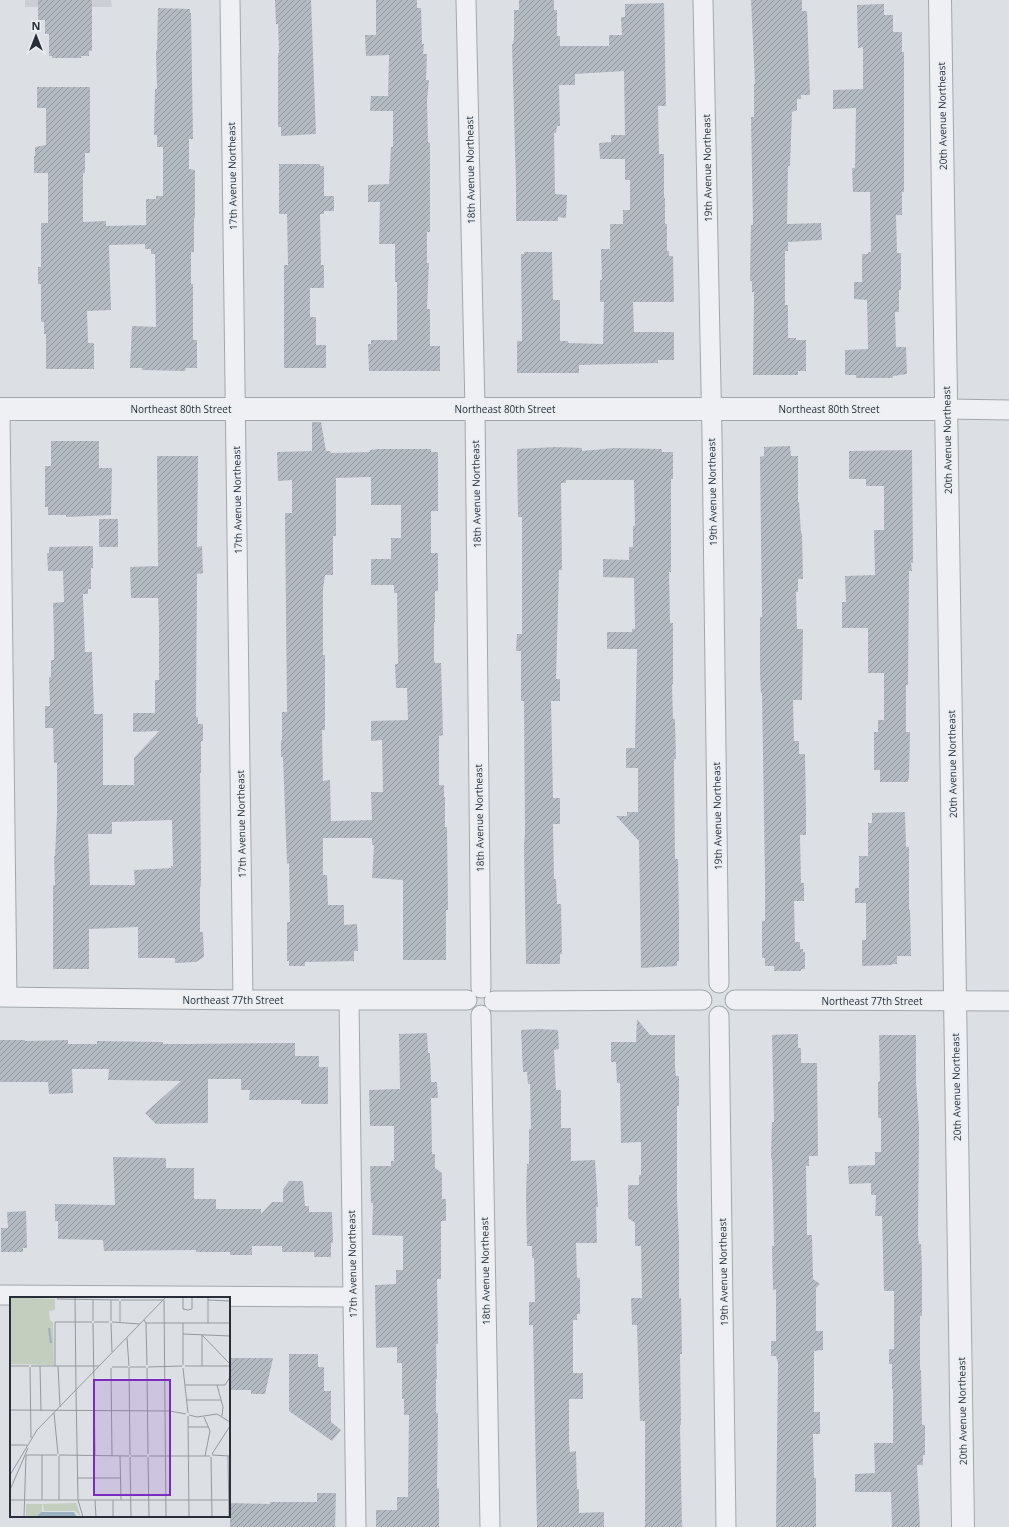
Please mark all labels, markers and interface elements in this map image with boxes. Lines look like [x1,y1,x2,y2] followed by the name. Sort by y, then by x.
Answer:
[16,16,56,56] north arrow
[32,18,40,33] text: N
[934,61,950,170] street label: 20th Avenue Northeast
[699,113,715,222] street label: 19th Avenue Northeast
[462,115,478,224] street label: 18th Avenue Northeast
[224,121,240,230] street label: 17th Avenue Northeast
[939,385,955,494] street label: 20th Avenue Northeast
[130,402,232,416] street label: Northeast 80th Street
[454,402,556,416] street label: Northeast 80th Street
[778,402,880,416] street label: Northeast 80th Street
[704,437,720,546] street label: 19th Avenue Northeast
[468,439,484,548] street label: 18th Avenue Northeast
[229,445,245,554] street label: 17th Avenue Northeast
[944,709,960,818] street label: 20th Avenue Northeast
[709,761,725,870] street label: 19th Avenue Northeast
[471,763,487,872] street label: 18th Avenue Northeast
[233,769,249,878] street label: 17th Avenue Northeast
[182,993,284,1007] street label: Northeast 77th Street
[821,994,923,1008] street label: Northeast 77th Street
[948,1032,964,1141] street label: 20th Avenue Northeast
[344,1209,360,1318] street label: 17th Avenue Northeast
[477,1216,493,1325] street label: 18th Avenue Northeast
[715,1217,731,1326] street label: 19th Avenue Northeast
[10,1297,230,1517] inset map
[954,1356,970,1465] street label: 20th Avenue Northeast

